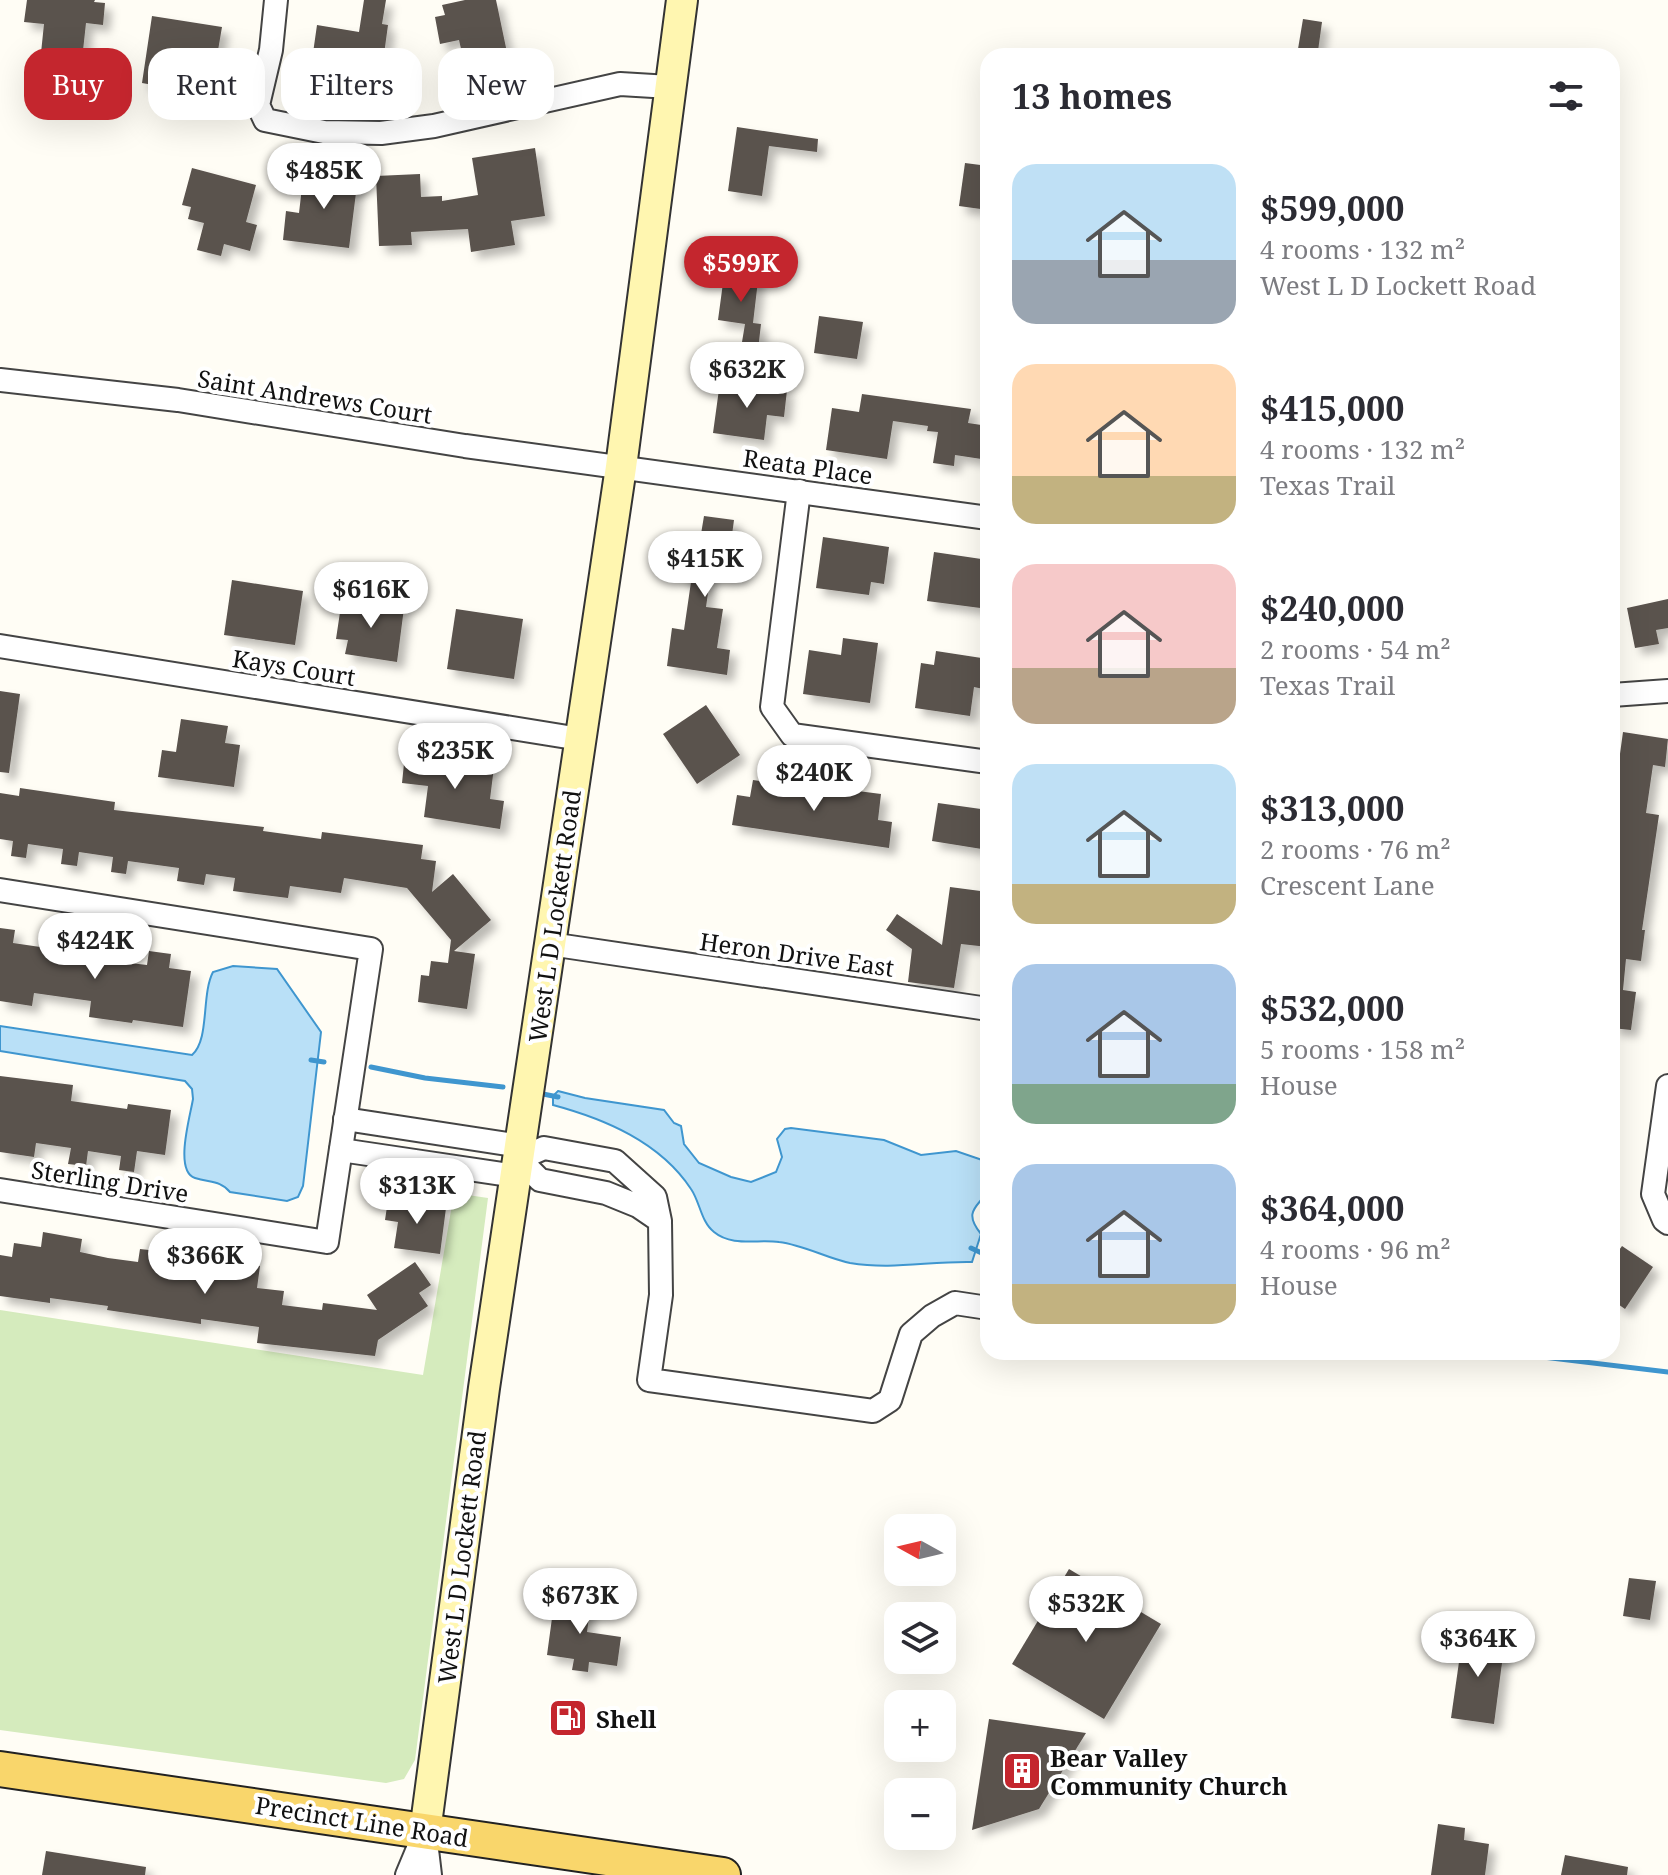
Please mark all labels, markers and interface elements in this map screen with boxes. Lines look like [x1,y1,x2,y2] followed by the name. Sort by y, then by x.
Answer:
[24,48,132,120] chip: Buy
[148,48,265,120] chip: Rent
[281,48,422,120] chip: Filters
[438,48,554,120] chip: New
[1012,73,1172,119] text: 13 homes
[1544,74,1588,118] icon: filters
[268,143,380,211] pin: $485K
[285,151,363,187] text: $485K
[1260,185,1404,231] text: $599,000
[1076,196,1172,292] icon: home
[1260,231,1465,267] text: 4 rooms · 132 m²
[685,236,797,304] pin: $599K
[702,244,780,280] text: $599K
[1260,267,1536,303] text: West L D Lockett Road
[691,342,803,410] pin: $632K
[708,350,786,386] text: $632K
[195,361,435,431] street label: Saint Andrews Court
[1260,385,1404,431] text: $415,000
[1076,396,1172,492] icon: home
[1260,431,1465,467] text: 4 rooms · 132 m²
[741,441,875,491] street label: Reata Place
[1260,467,1395,503] text: Texas Trail
[649,531,761,599] pin: $415K
[666,539,744,575] text: $415K
[315,562,427,630] pin: $616K
[332,570,410,606] text: $616K
[1260,585,1404,631] text: $240,000
[1076,596,1172,692] icon: home
[1260,631,1451,667] text: 2 rooms · 54 m²
[230,641,358,693] street label: Kays Court
[1260,667,1395,703] text: Texas Trail
[399,723,511,791] pin: $235K
[416,731,494,767] text: $235K
[758,745,870,813] pin: $240K
[775,753,853,789] text: $240K
[1260,785,1404,831] text: $313,000
[520,787,588,1045] street label: West L D Lockett Road
[1076,796,1172,892] icon: home
[1260,831,1451,867] text: 2 rooms · 76 m²
[1260,867,1435,903] text: Crescent Lane
[39,913,151,981] pin: $424K
[56,921,134,957] text: $424K
[698,924,896,984] street label: Heron Drive East
[1260,985,1404,1031] text: $532,000
[1076,996,1172,1092] icon: home
[1260,1031,1465,1067] text: 5 rooms · 158 m²
[1260,1067,1338,1103] text: House
[29,1152,191,1210] street label: Sterling Drive
[361,1158,473,1226] pin: $313K
[378,1166,456,1202] text: $313K
[1260,1185,1404,1231] text: $364,000
[1076,1196,1172,1292] icon: home
[149,1228,261,1296] pin: $366K
[1260,1231,1451,1267] text: 4 rooms · 96 m²
[166,1236,244,1272] text: $366K
[1260,1267,1338,1303] text: House
[429,1428,493,1686] street label: West L D Lockett Road
[884,1514,956,1586] north arrow
[884,1514,956,1850] map controls
[524,1568,636,1636] pin: $673K
[541,1576,619,1612] text: $673K
[1030,1576,1142,1644] pin: $532K
[1047,1584,1125,1620] text: $532K
[884,1602,956,1674] button: layers
[1422,1611,1534,1679] pin: $364K
[1439,1619,1517,1655] text: $364K
[884,1690,956,1762] button: +
[547,1697,589,1739] fuel station icon: Shell
[596,1702,657,1735] place label: Shell
[1050,1741,1288,1802] place label: Bear Valley Community Church
[1001,1750,1043,1792] building icon: Bear Valley Community Church
[884,1778,956,1850] button: −
[253,1788,471,1854] street label: Precinct Line Road

